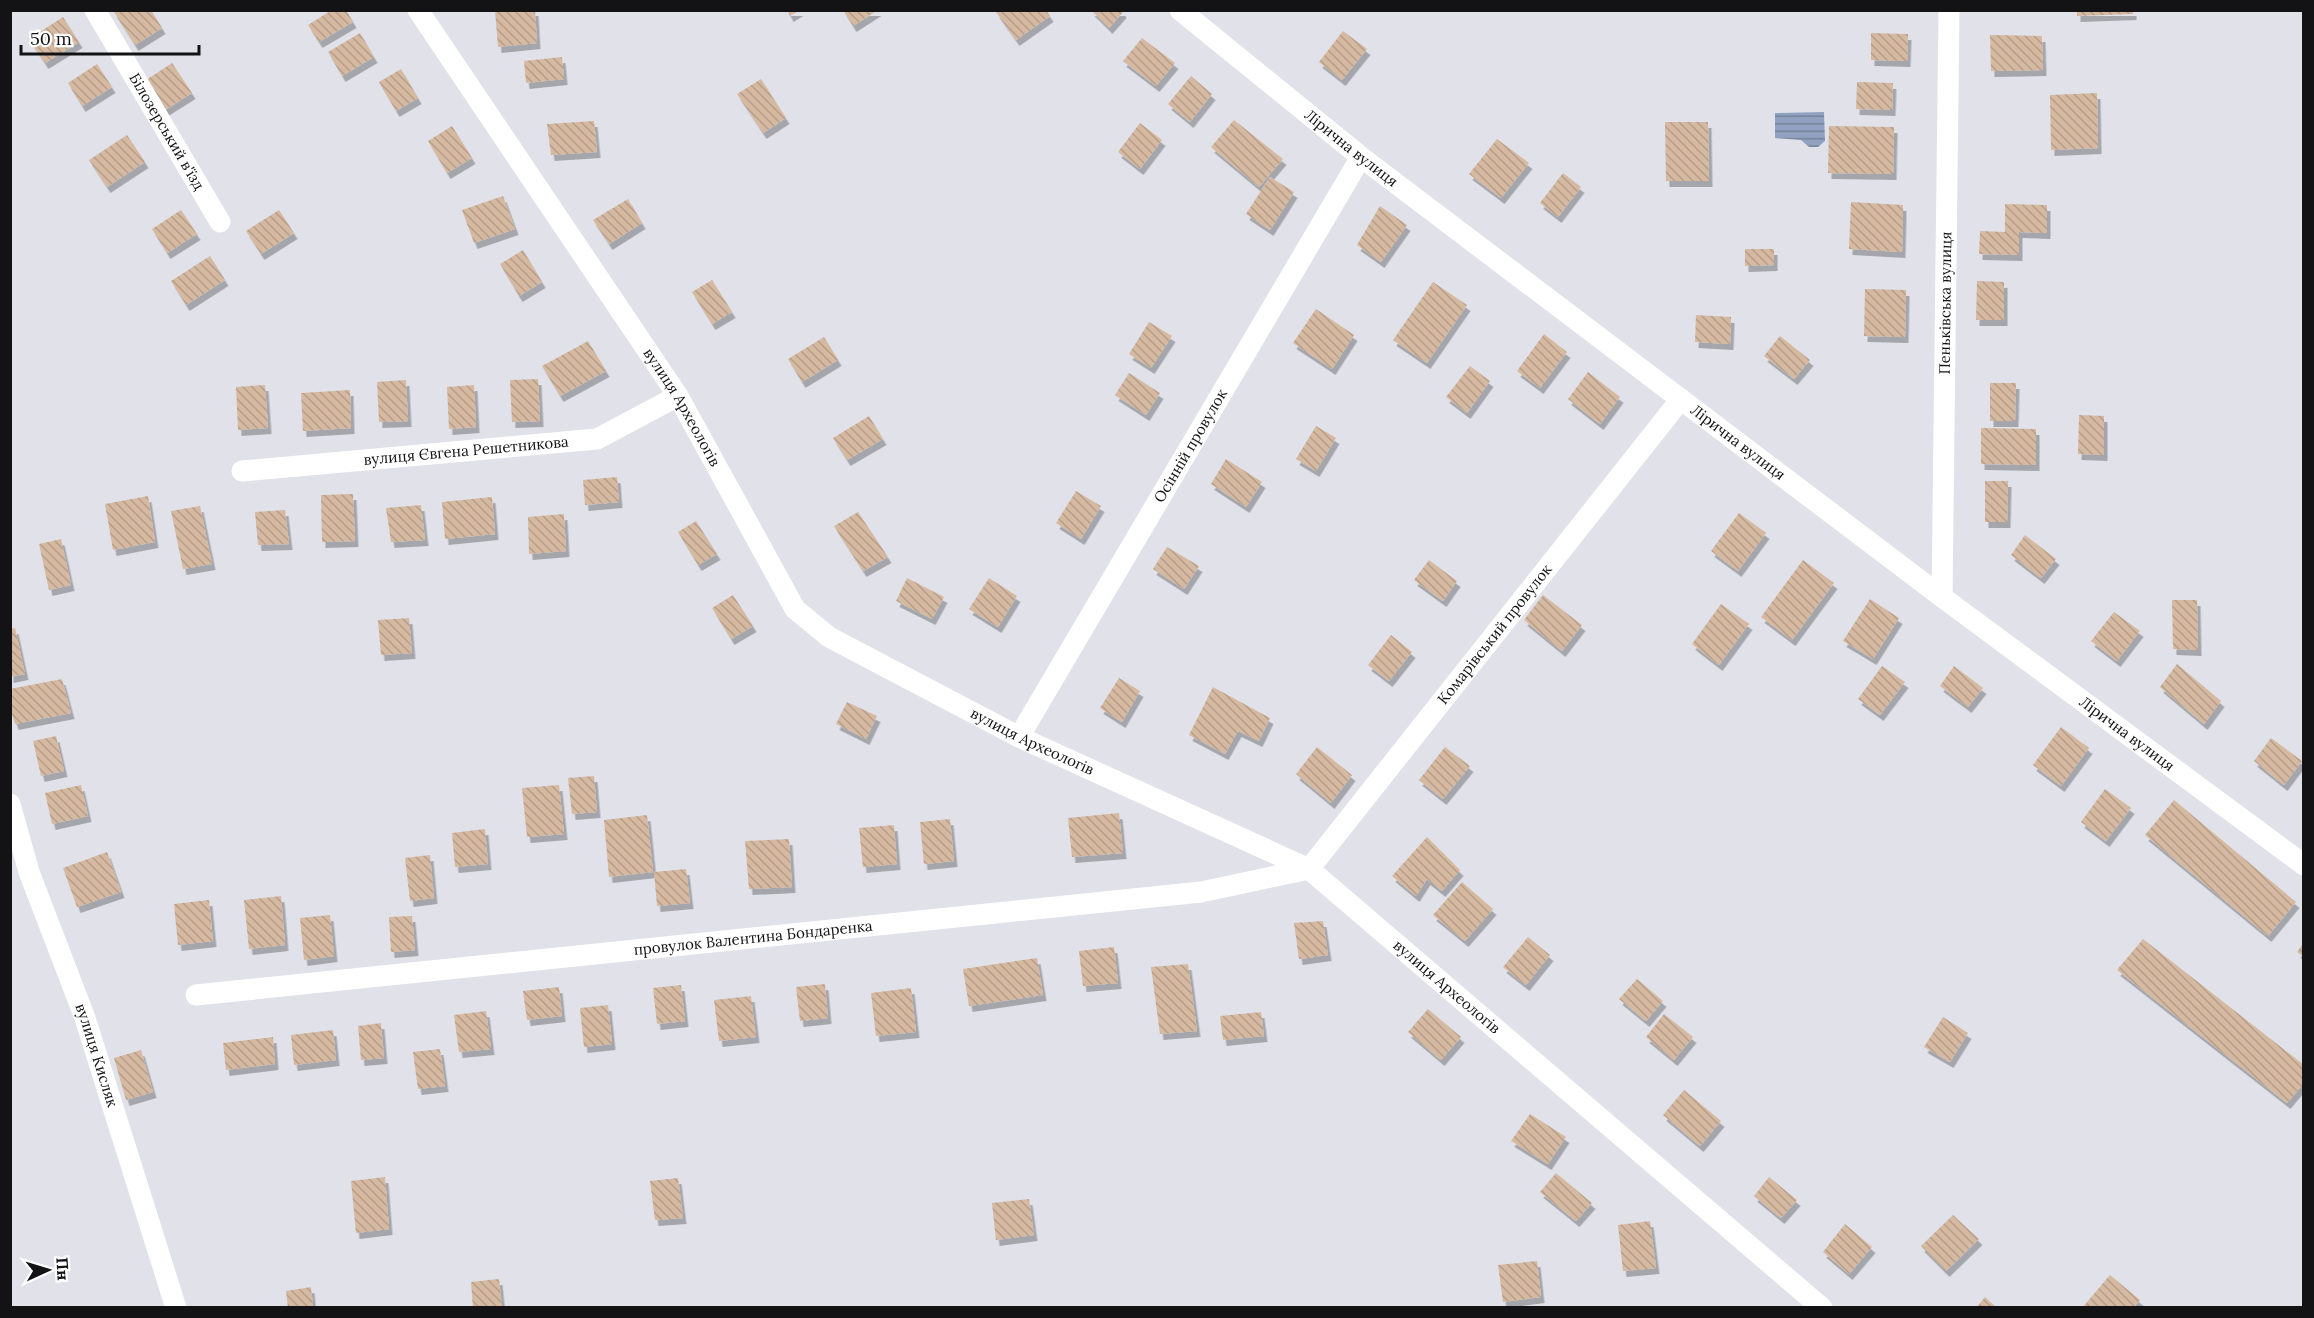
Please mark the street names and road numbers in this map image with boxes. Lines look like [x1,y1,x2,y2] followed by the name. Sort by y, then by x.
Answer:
[125,69,209,193] street label: Білозерський в'їзд
[1301,105,1402,191] street label: Лірична вулиця
[1935,231,1955,375] street label: Пеньківська вулиця
[639,344,725,470] street label: вулиця Археологів
[1149,385,1231,506] street label: Осінній провулок
[1687,400,1789,484] street label: Лірична вулиця
[363,432,570,469] street label: вулиця Євгена Решетникова
[1433,560,1556,708] street label: Комарівський провулок
[2076,692,2179,775] street label: Лірична вулиця
[967,703,1097,779] street label: вулиця Археологів
[633,916,874,959] street label: провулок Валентина Бондаренка
[1390,935,1505,1038] street label: вулиця Археологів
[71,1000,122,1110] street label: вулиця Кисляк

